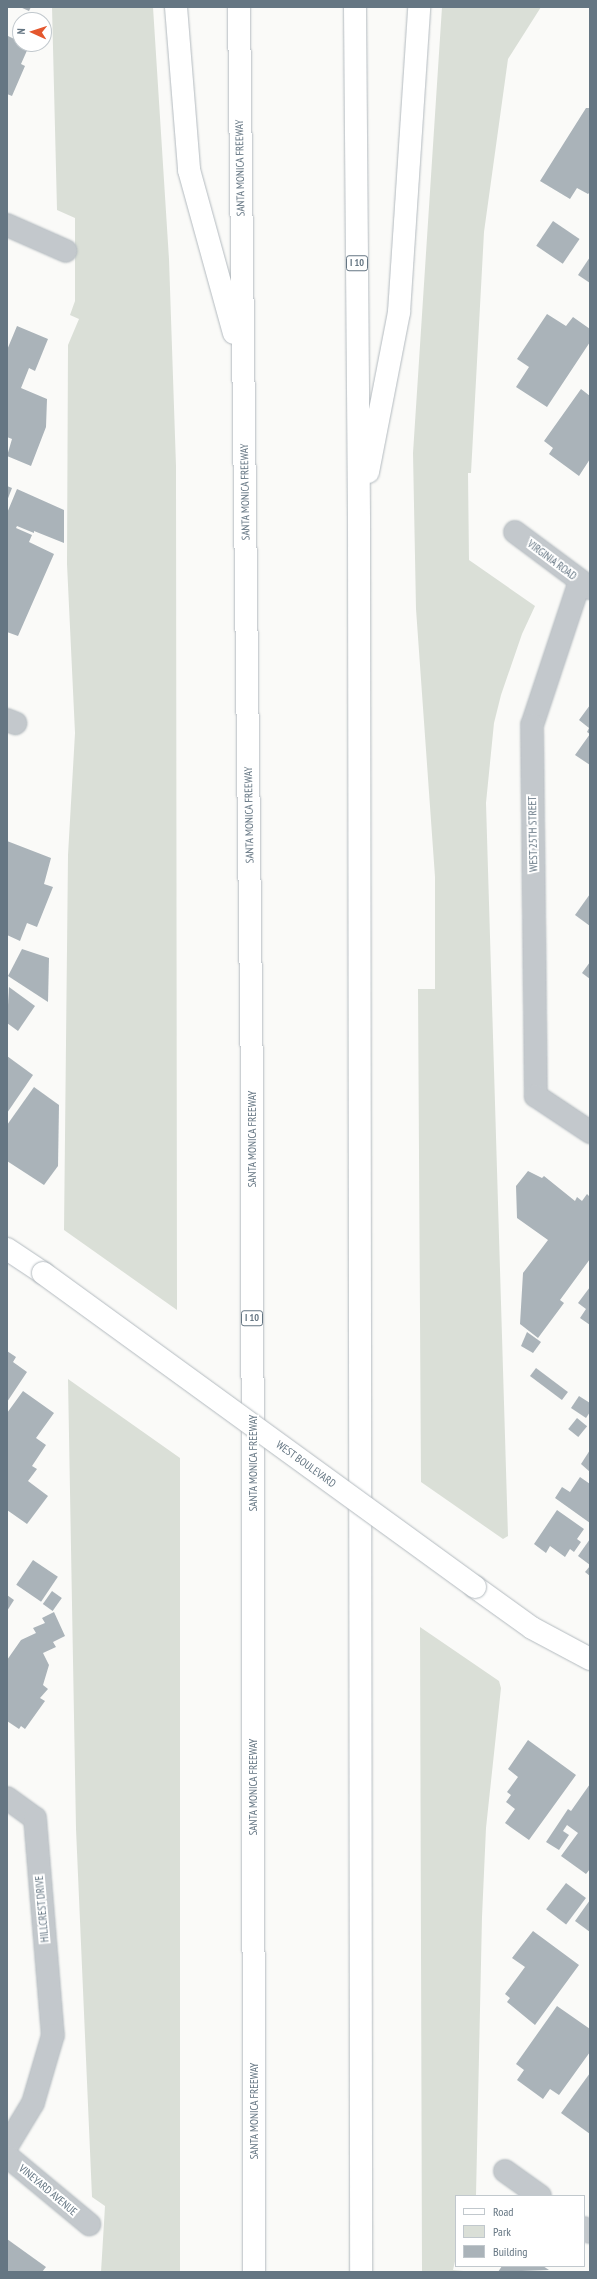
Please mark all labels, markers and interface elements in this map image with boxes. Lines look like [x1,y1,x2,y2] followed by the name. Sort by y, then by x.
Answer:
[12,12,52,52] north arrow
[14,28,28,35] text: N
[233,119,247,217] street label: SANTA MONICA FREEWAY
[346,255,368,271] road number: I 10
[238,443,252,541] street label: SANTA MONICA FREEWAY
[525,537,579,583] street label: VIRGINIA ROAD
[242,766,256,864] street label: SANTA MONICA FREEWAY
[526,796,540,872] street label: WEST 25TH STREET
[245,1090,259,1188] street label: SANTA MONICA FREEWAY
[241,1310,263,1326] road number: I 10
[246,1414,260,1512] street label: SANTA MONICA FREEWAY
[273,1438,339,1490] street label: WEST BOULEVARD
[246,1738,260,1836] street label: SANTA MONICA FREEWAY
[32,1875,52,1943] street label: HILLCREST DRIVE
[247,2062,261,2160] street label: SANTA MONICA FREEWAY
[16,2162,80,2218] street label: VINEYARD AVENUE
[455,2195,585,2267] legend
[493,2204,513,2219] text: Road
[493,2224,511,2239] text: Park
[493,2244,528,2259] text: Building

